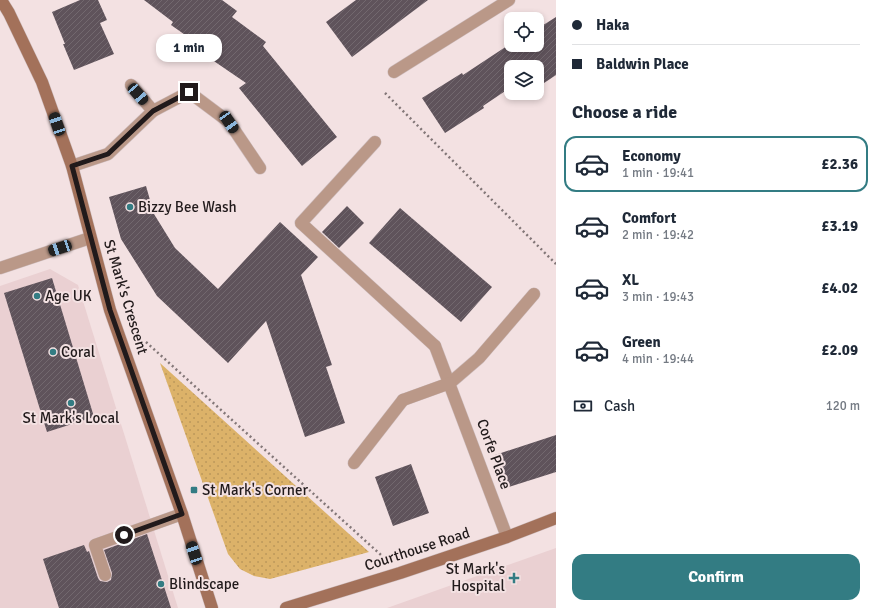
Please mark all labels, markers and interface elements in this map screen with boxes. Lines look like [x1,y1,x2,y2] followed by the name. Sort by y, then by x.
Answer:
[504,12,544,100] map controls
[504,12,544,52] button: locate
[596,16,630,34] text: Haka
[156,34,222,62] callout: 1 min
[173,40,205,56] text: 1 min
[596,55,689,73] text: Baldwin Place
[504,60,544,100] button: layers
[126,81,150,107] car
[180,83,198,101] route end
[572,101,677,123] text: Choose a ride
[217,109,241,135] car
[47,111,67,137] car
[574,146,610,182] icon: car
[622,147,681,165] text: Economy
[821,155,858,173] text: £2.36
[622,165,694,181] text: 1 min · 19:41
[138,198,237,216] place label: Bizzy Bee Wash
[125,202,135,212] marker: Bizzy Bee Wash
[574,208,610,244] icon: car
[622,209,676,227] text: Comfort
[821,217,858,235] text: £3.19
[622,227,694,243] text: 2 min · 19:42
[100,238,152,356] street label: St Mark's Crescent
[47,239,73,257] car
[574,270,610,306] icon: car
[622,271,639,289] text: XL
[821,279,858,297] text: £4.02
[45,287,92,305] place label: Age UK
[622,289,694,305] text: 3 min · 19:43
[32,291,42,301] marker: Age UK
[574,332,610,368] icon: car
[622,333,661,351] text: Green
[821,341,858,359] text: £2.09
[61,343,95,361] place label: Coral
[48,347,58,357] marker: Coral
[622,351,694,367] text: 4 min · 19:44
[572,395,594,417] icon: cash
[604,397,635,415] text: Cash
[66,398,76,408] marker: St Mark's Local
[826,398,860,414] text: 120 m
[23,409,119,427] place label: St Mark's Local
[473,416,515,492] street label: Corfe Place
[202,481,309,499] place label: St Mark's Corner
[189,485,199,495] marker: St Mark's Corner
[362,523,472,575] street label: Courthouse Road
[115,526,133,544] route start
[185,540,203,566] car
[572,554,860,600] button: Confirm
[446,560,505,595] place label: St Mark's Hospital
[508,572,520,584] marker: St Mark's Hospital
[169,575,239,593] place label: Blindscape
[156,579,166,589] marker: Blindscape

